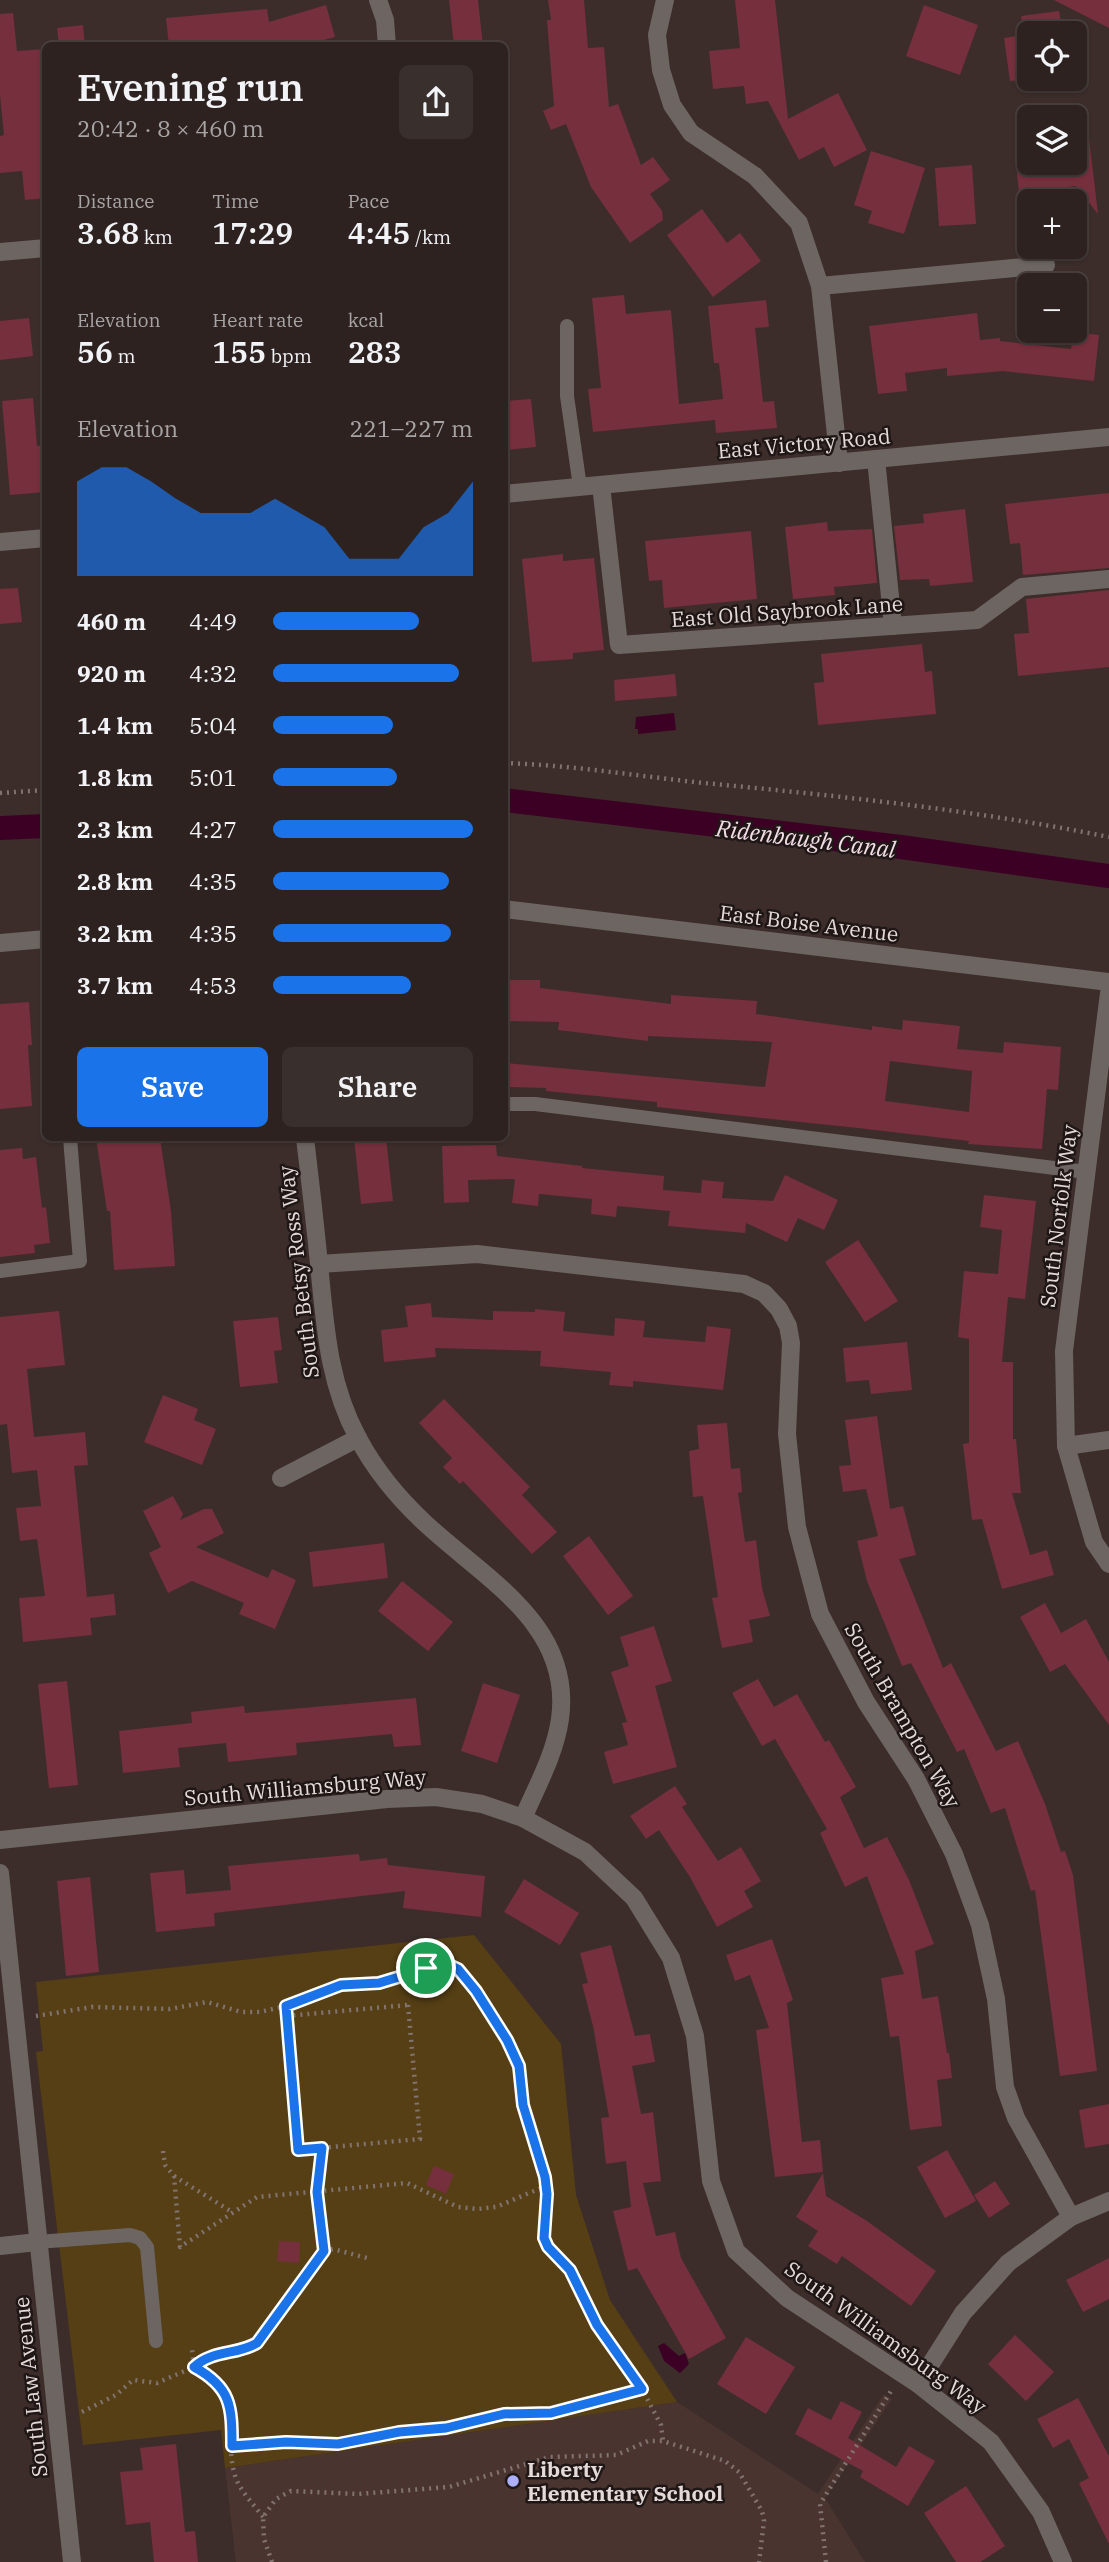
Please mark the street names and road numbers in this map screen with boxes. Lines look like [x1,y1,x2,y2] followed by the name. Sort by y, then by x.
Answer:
[716,421,892,465] street label: East Victory Road
[670,589,904,633] street label: East Old Saybrook Lane
[718,898,900,948] street label: East Boise Avenue
[1033,1122,1083,1309] street label: South Norfolk Way
[271,1163,325,1380] street label: South Betsy Ross Way
[839,1617,968,1813] street label: South Brampton Way
[183,1762,428,1812] street label: South Williamsburg Way
[780,2254,993,2420] street label: South Williamsburg Way
[7,2295,53,2479] street label: South Law Avenue

